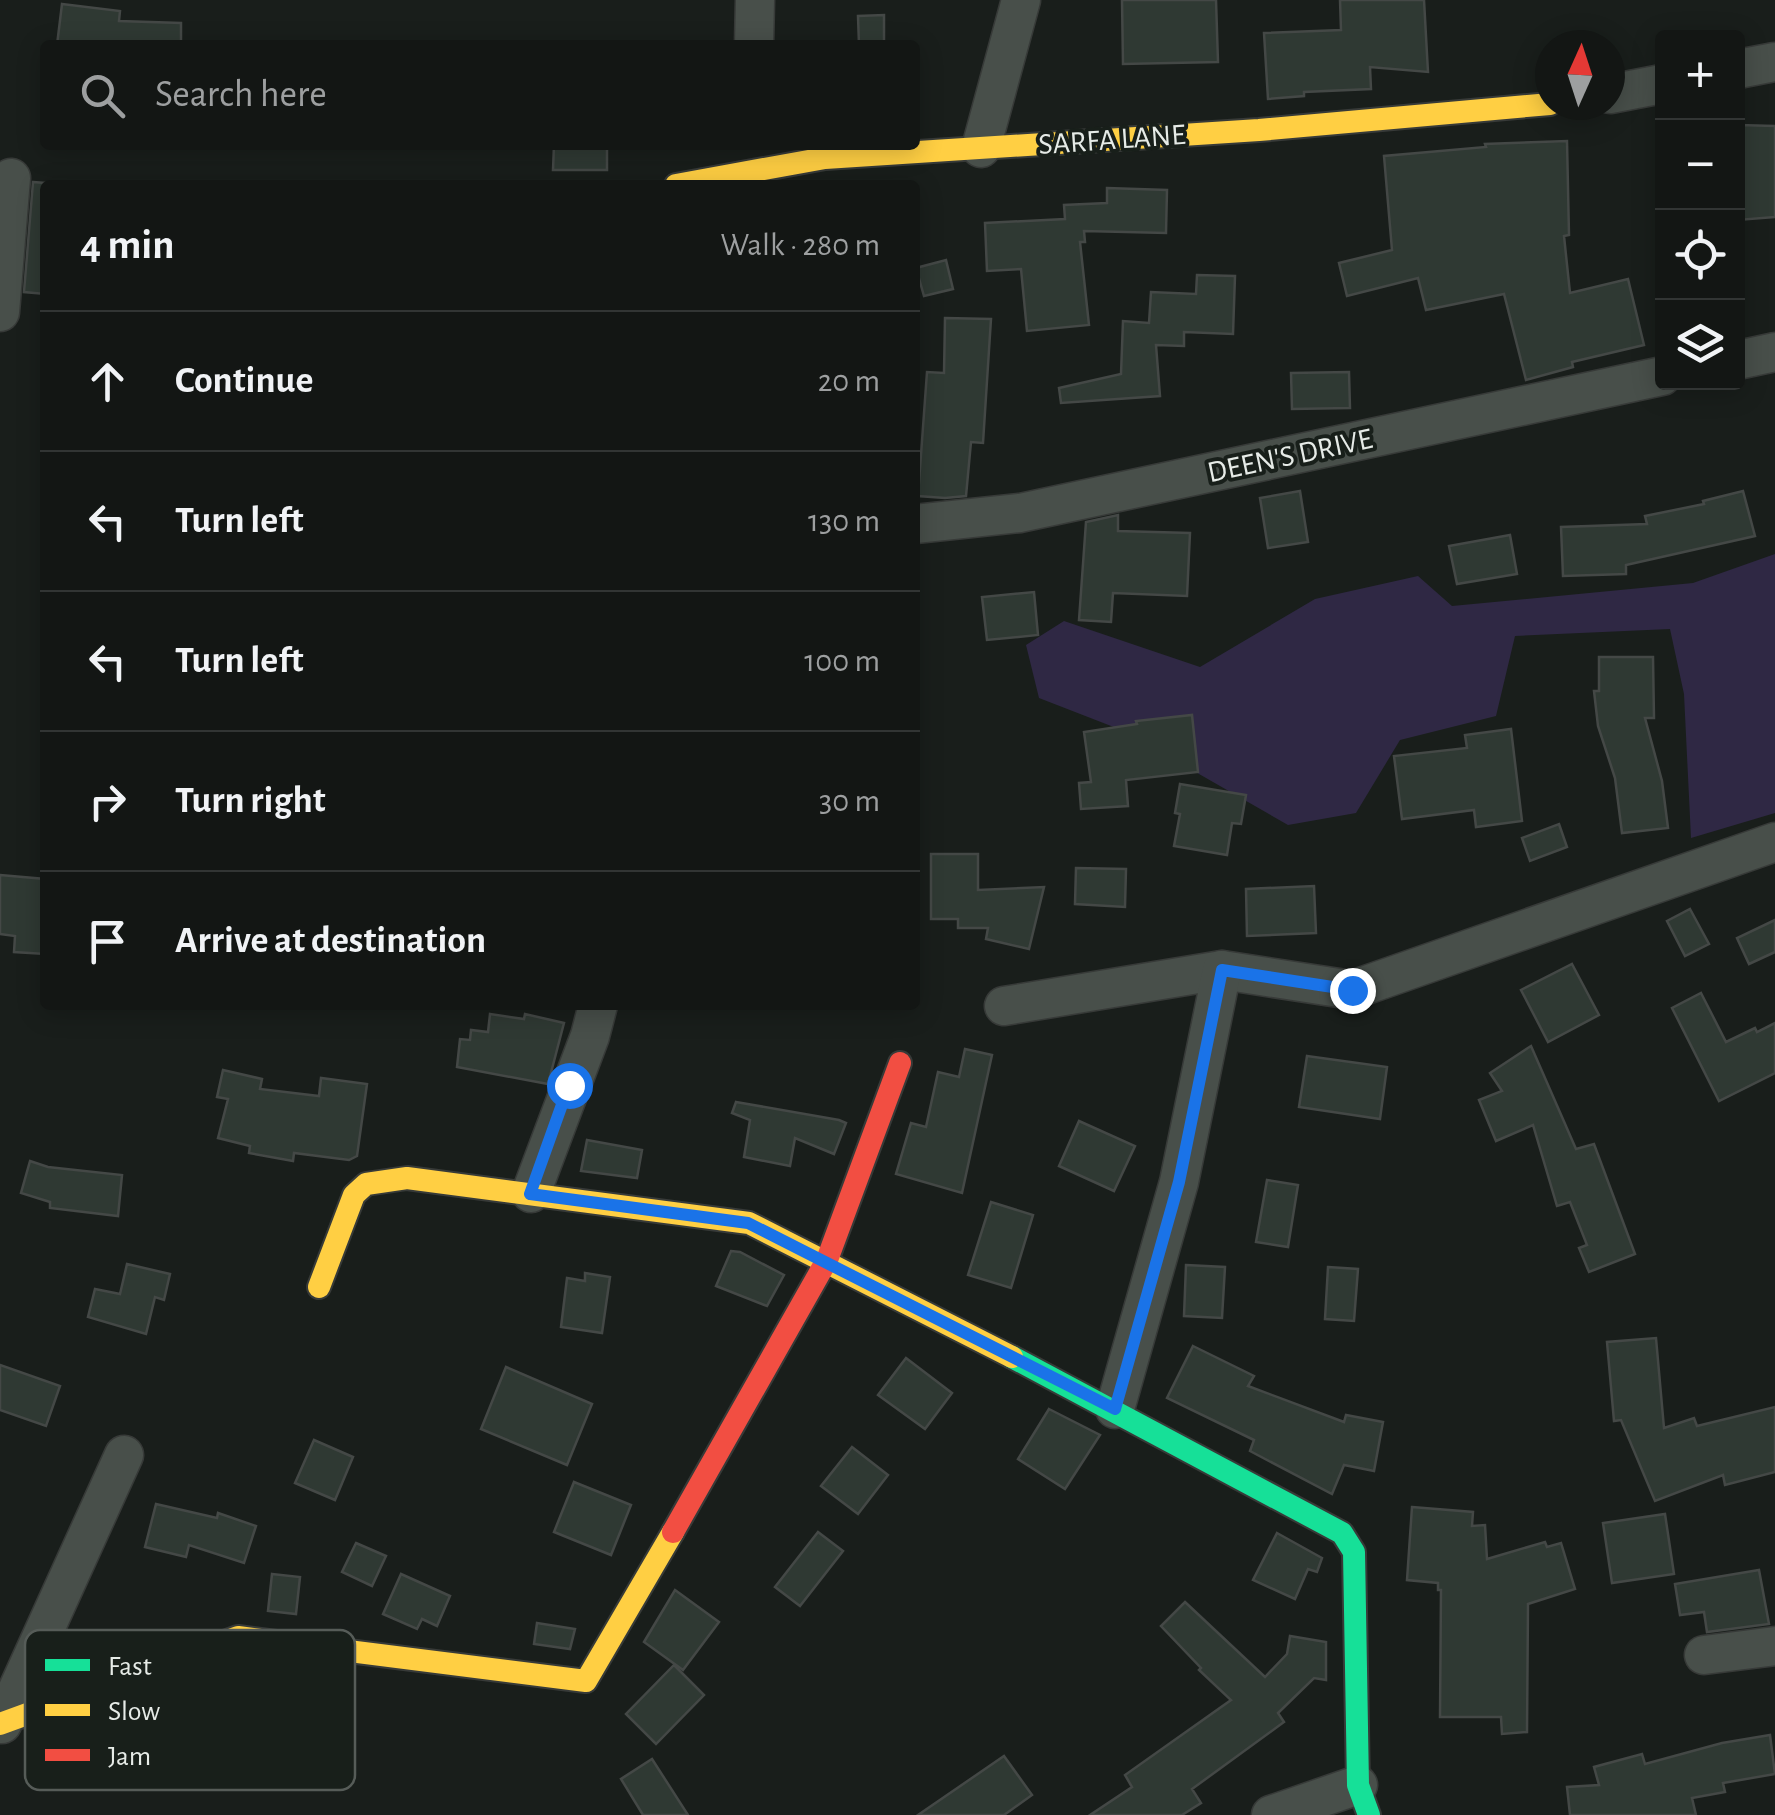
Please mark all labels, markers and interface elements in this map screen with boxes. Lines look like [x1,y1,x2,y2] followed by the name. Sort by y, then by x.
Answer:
[1535,30,1625,120] north arrow
[1655,30,1745,390] map controls
[1655,30,1745,120] button: +
[40,40,920,150] search box
[75,68,130,123] icon: search
[155,76,327,114] text: Search here
[1037,120,1187,160] street label: SARFA LANE
[1655,120,1745,210] button: −
[1655,210,1745,300] button: locate
[80,224,175,266] text: 4 min
[720,229,880,261] text: Walk · 280 m
[1655,300,1745,390] button: layers
[80,354,135,409] icon: ahead
[175,362,313,400] text: Continue
[818,365,880,397] text: 20 m
[1205,424,1375,488] street label: DEEN'S DRIVE
[80,494,135,549] icon: left
[175,502,303,540] text: Turn left
[808,505,880,537] text: 130 m
[80,634,135,689] icon: left
[175,642,303,680] text: Turn left
[804,645,880,677] text: 100 m
[80,774,135,829] icon: right
[175,782,325,820] text: Turn right
[819,785,880,817] text: 30 m
[80,914,135,969] icon: arrive
[175,922,486,960] text: Arrive at destination
[1330,968,1376,1014] route end
[547,1063,593,1109] route start
[25,1630,355,1790] legend
[108,1653,152,1681] text: Fast
[108,1698,160,1726] text: Slow
[108,1743,151,1771] text: Jam

